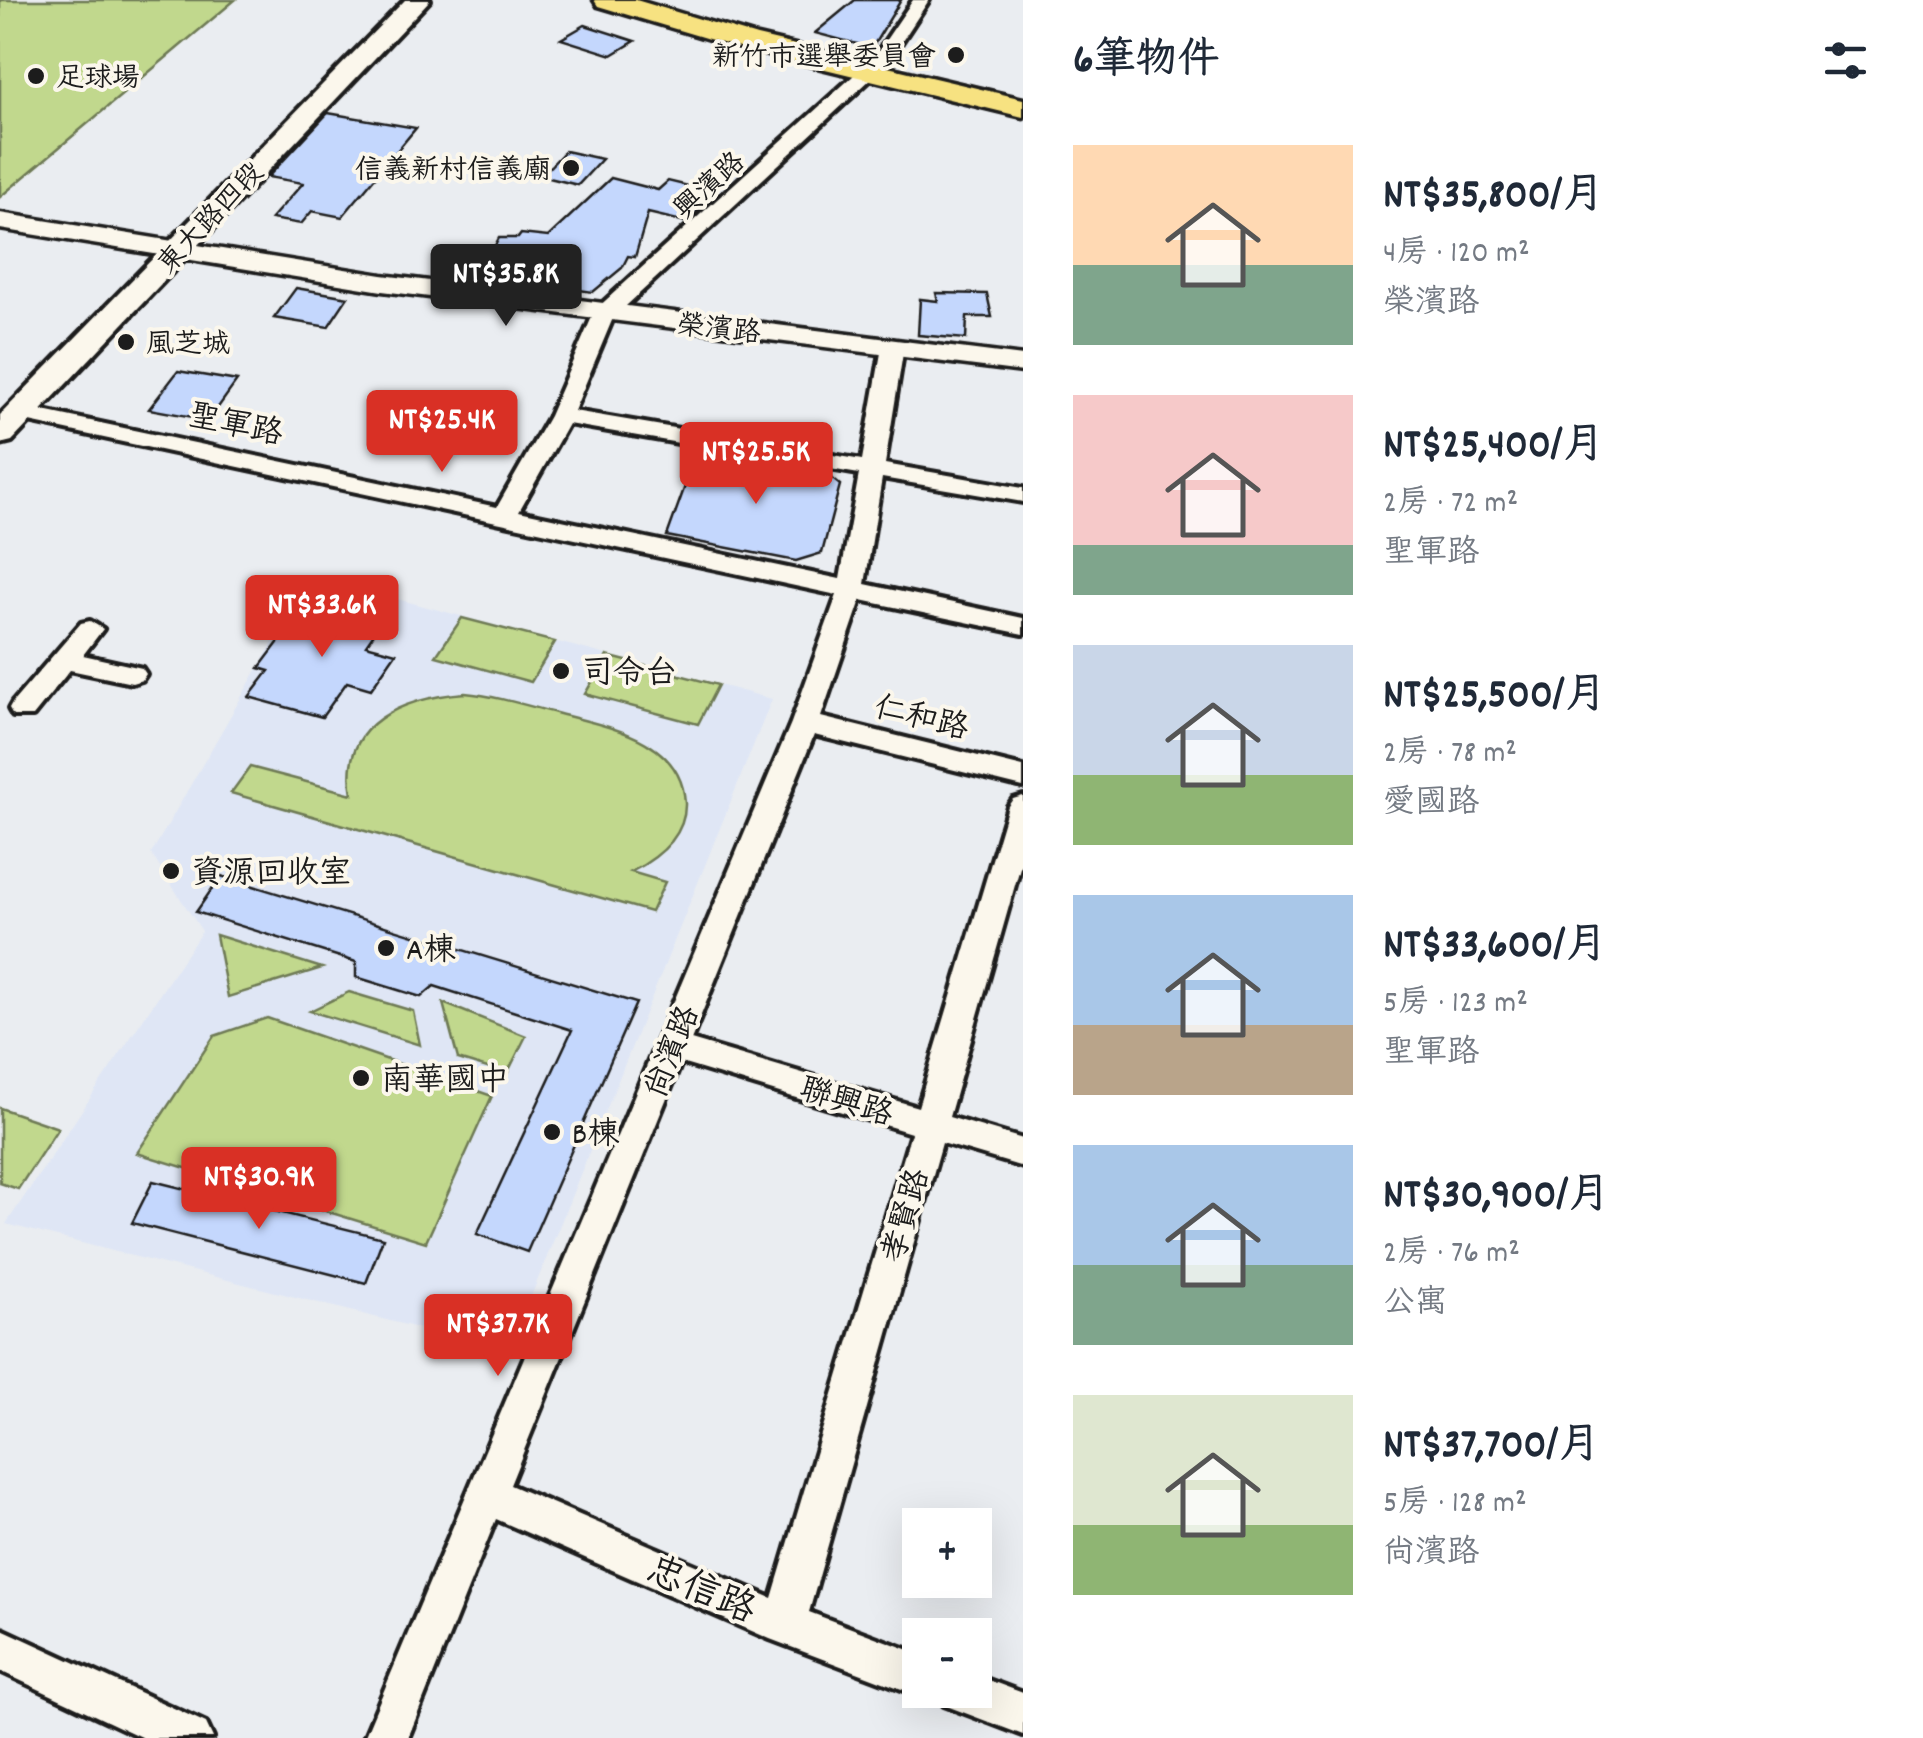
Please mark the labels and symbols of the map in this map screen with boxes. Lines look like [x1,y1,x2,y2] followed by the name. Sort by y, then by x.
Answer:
[712,40,936,80] place label: 新竹市選舉委員會
[945,44,967,66] marker: 新竹市選舉委員會
[56,61,140,101] place label: 足球場
[25,65,47,87] marker: 足球場
[667,145,756,231] street label: 興濱路
[355,153,551,193] place label: 信義新村信義廟
[150,156,275,285] street label: 東大路四段
[560,157,582,179] marker: 信義新村信義廟
[403,244,609,329] pin: NT$35.8K
[675,308,762,356] street label: 榮濱路
[146,327,230,367] place label: 風芝城
[115,331,137,353] marker: 風芝城
[339,390,545,475] pin: NT$25.4K
[183,395,287,460] street label: 聖軍路
[653,422,859,507] pin: NT$25.5K
[219,575,425,660] pin: NT$33.6K
[581,653,677,699] place label: 司令台
[550,660,572,682] marker: 司令台
[869,687,973,755] street label: 仁和路
[191,853,351,899] place label: 資源回收室
[160,860,182,882] marker: 資源回收室
[406,930,455,976] place label: A棟
[375,937,397,959] marker: A棟
[635,1000,714,1106] street label: 尚濱路
[381,1060,509,1106] place label: 南華國中
[350,1067,372,1089] marker: 南華國中
[793,1069,898,1141] street label: 聯興路
[572,1114,619,1160] place label: B棟
[541,1121,563,1143] marker: B棟
[156,1147,362,1232] pin: NT$30.9K
[873,1164,944,1269] street label: 孝賢路
[395,1294,601,1379] pin: NT$37.7K
[637,1545,763,1641] street label: 忠信路

